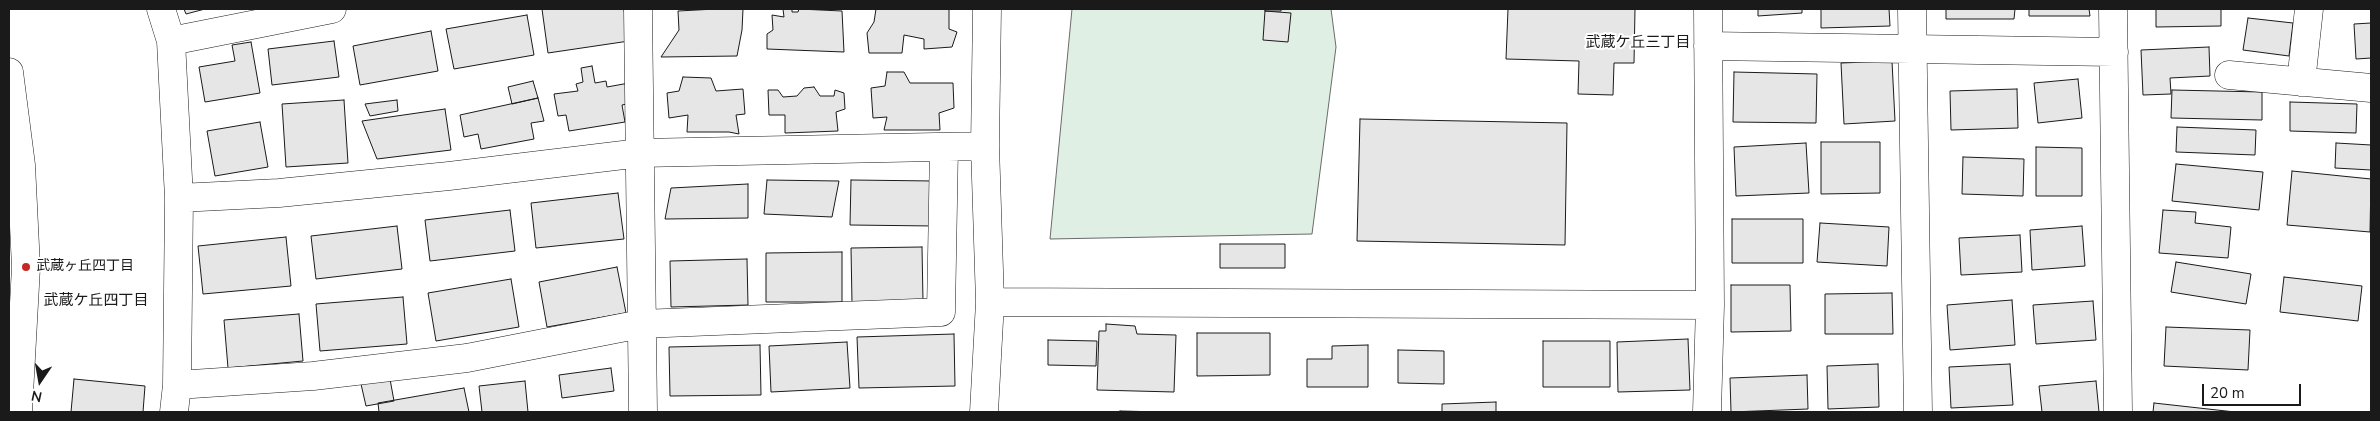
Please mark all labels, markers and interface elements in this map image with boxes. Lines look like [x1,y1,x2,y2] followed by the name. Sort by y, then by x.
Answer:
[1586,34,1690,52] district label: 武蔵ケ丘三丁目
[36,259,134,275] place label: 武蔵ヶ丘四丁目
[20,261,32,273] marker: 武蔵ヶ丘四丁目
[44,292,148,310] district label: 武蔵ケ丘四丁目
[15,356,65,406] north arrow
[2205,374,2304,406] scale bar
[2210,383,2245,403] text: 20 m
[30,386,44,407] text: N

